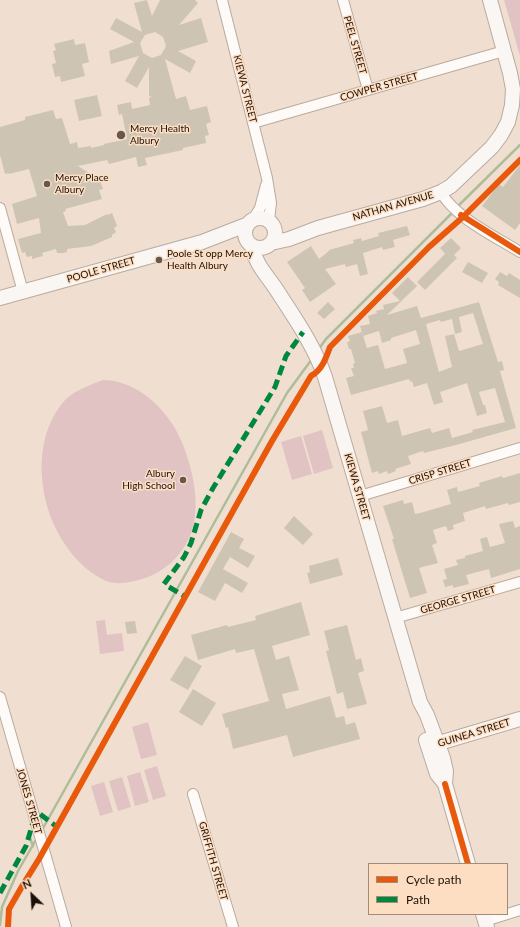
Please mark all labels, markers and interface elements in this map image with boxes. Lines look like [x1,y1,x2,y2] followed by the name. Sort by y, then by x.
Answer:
[341,14,369,76] street label: PEEL STREET
[231,54,259,124] street label: KIEWA STREET
[339,70,419,104] street label: COWPER STREET
[130,123,190,146] place label: Mercy Health Albury
[115,129,127,141] marker: Mercy Health Albury
[55,172,109,196] place label: Mercy Place Albury
[42,179,52,189] marker: Mercy Place Albury
[351,189,435,223] street label: NATHAN AVENUE
[167,248,253,272] place label: Poole St opp Mercy Health Albury
[65,255,137,285] street label: POOLE STREET
[154,255,164,265] marker: Poole St opp Mercy Health Albury
[342,452,372,522] street label: KIEWA STREET
[407,457,473,487] street label: CRISP STREET
[122,468,175,492] place label: Albury High School
[178,475,188,485] marker: Albury High School
[419,584,497,616] street label: GEORGE STREET
[436,716,512,750] street label: GUINEA STREET
[14,766,44,836] street label: JONES STREET
[196,820,230,902] street label: GRIFFITH STREET
[368,863,508,915] legend
[406,872,461,887] text: Cycle path
[12,875,52,915] north arrow
[20,876,33,891] text: N
[406,892,430,907] text: Path

